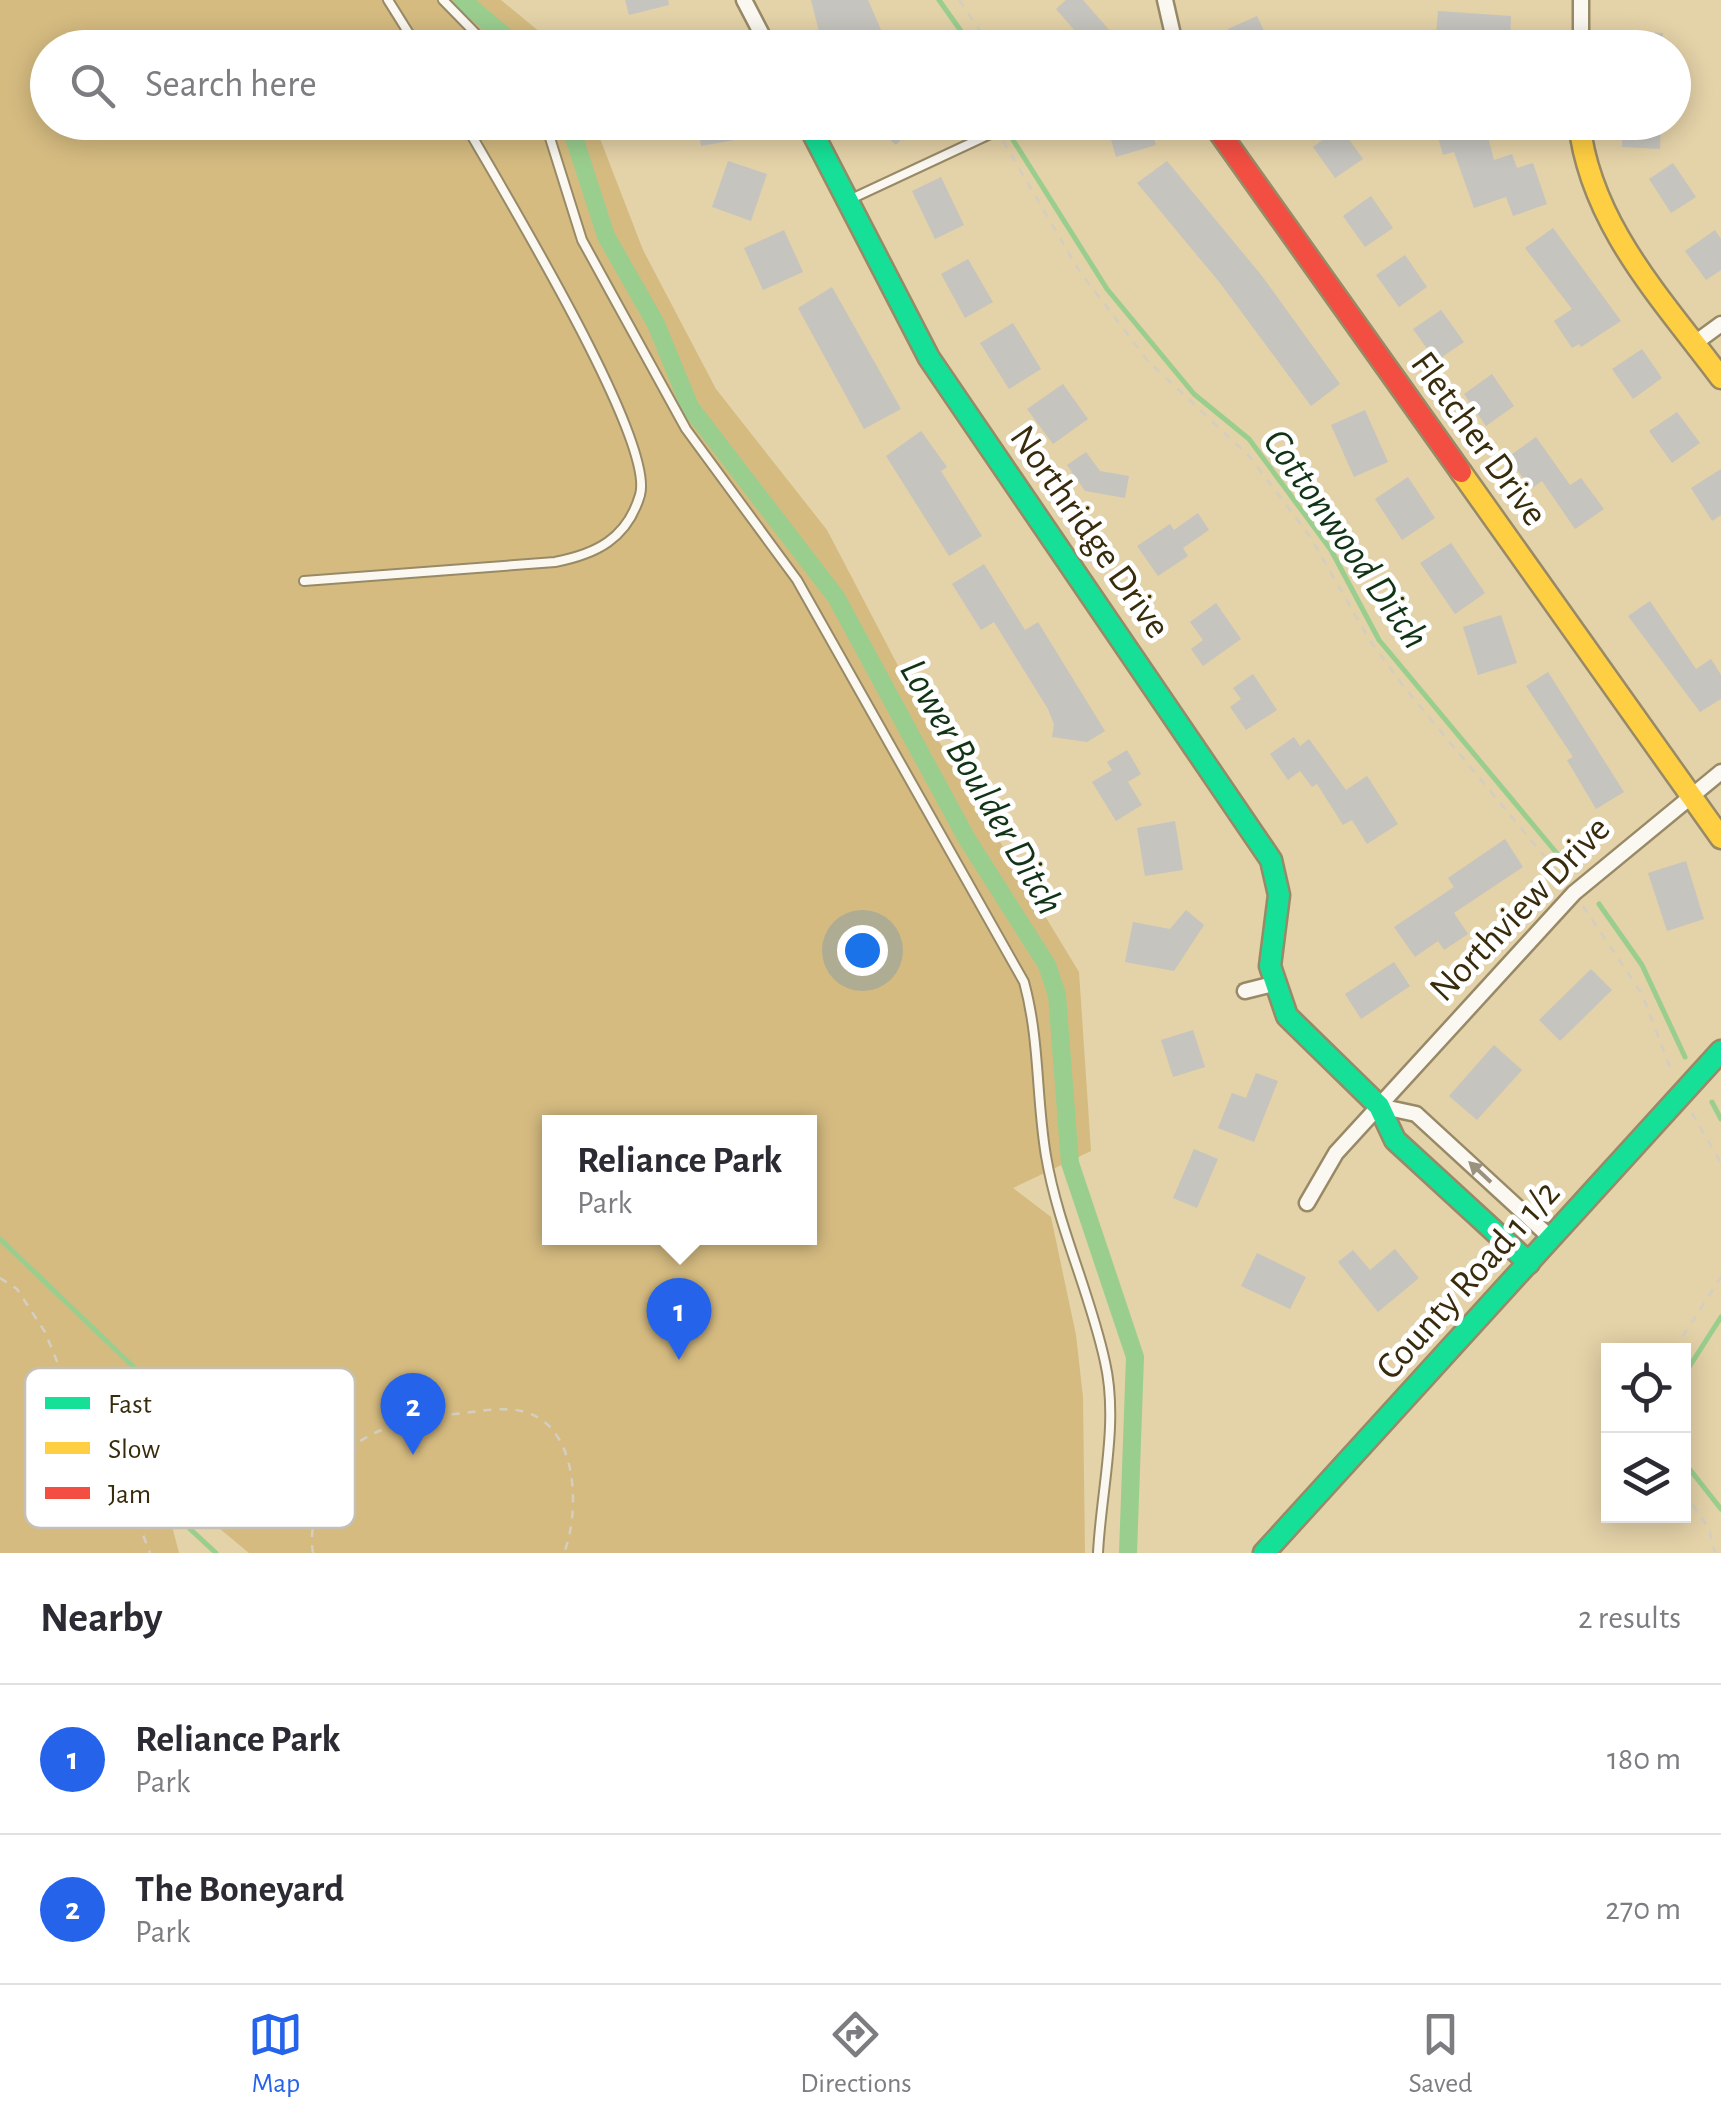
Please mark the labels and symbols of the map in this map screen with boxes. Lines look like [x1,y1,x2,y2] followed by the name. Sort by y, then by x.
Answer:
[1403,345,1554,533] street label: Fletcher Drive
[1002,419,1177,645] street label: Northridge Drive
[1255,422,1436,656] water label: Cottonwood Ditch
[892,653,1070,921] water label: Lower Boulder Ditch
[1423,810,1618,1009] street label: Northview Drive
[837,925,888,976] your location
[1468,1162,1493,1184] one-way arrow
[1370,1173,1567,1387] street label: County Road 1 1/2
[646,1278,712,1360] pin: 1
[25,1368,355,1528] legend
[380,1372,446,1455] pin: 2
[108,1391,152,1419] text: Fast
[108,1436,160,1464] text: Slow
[108,1481,151,1509] text: Jam

